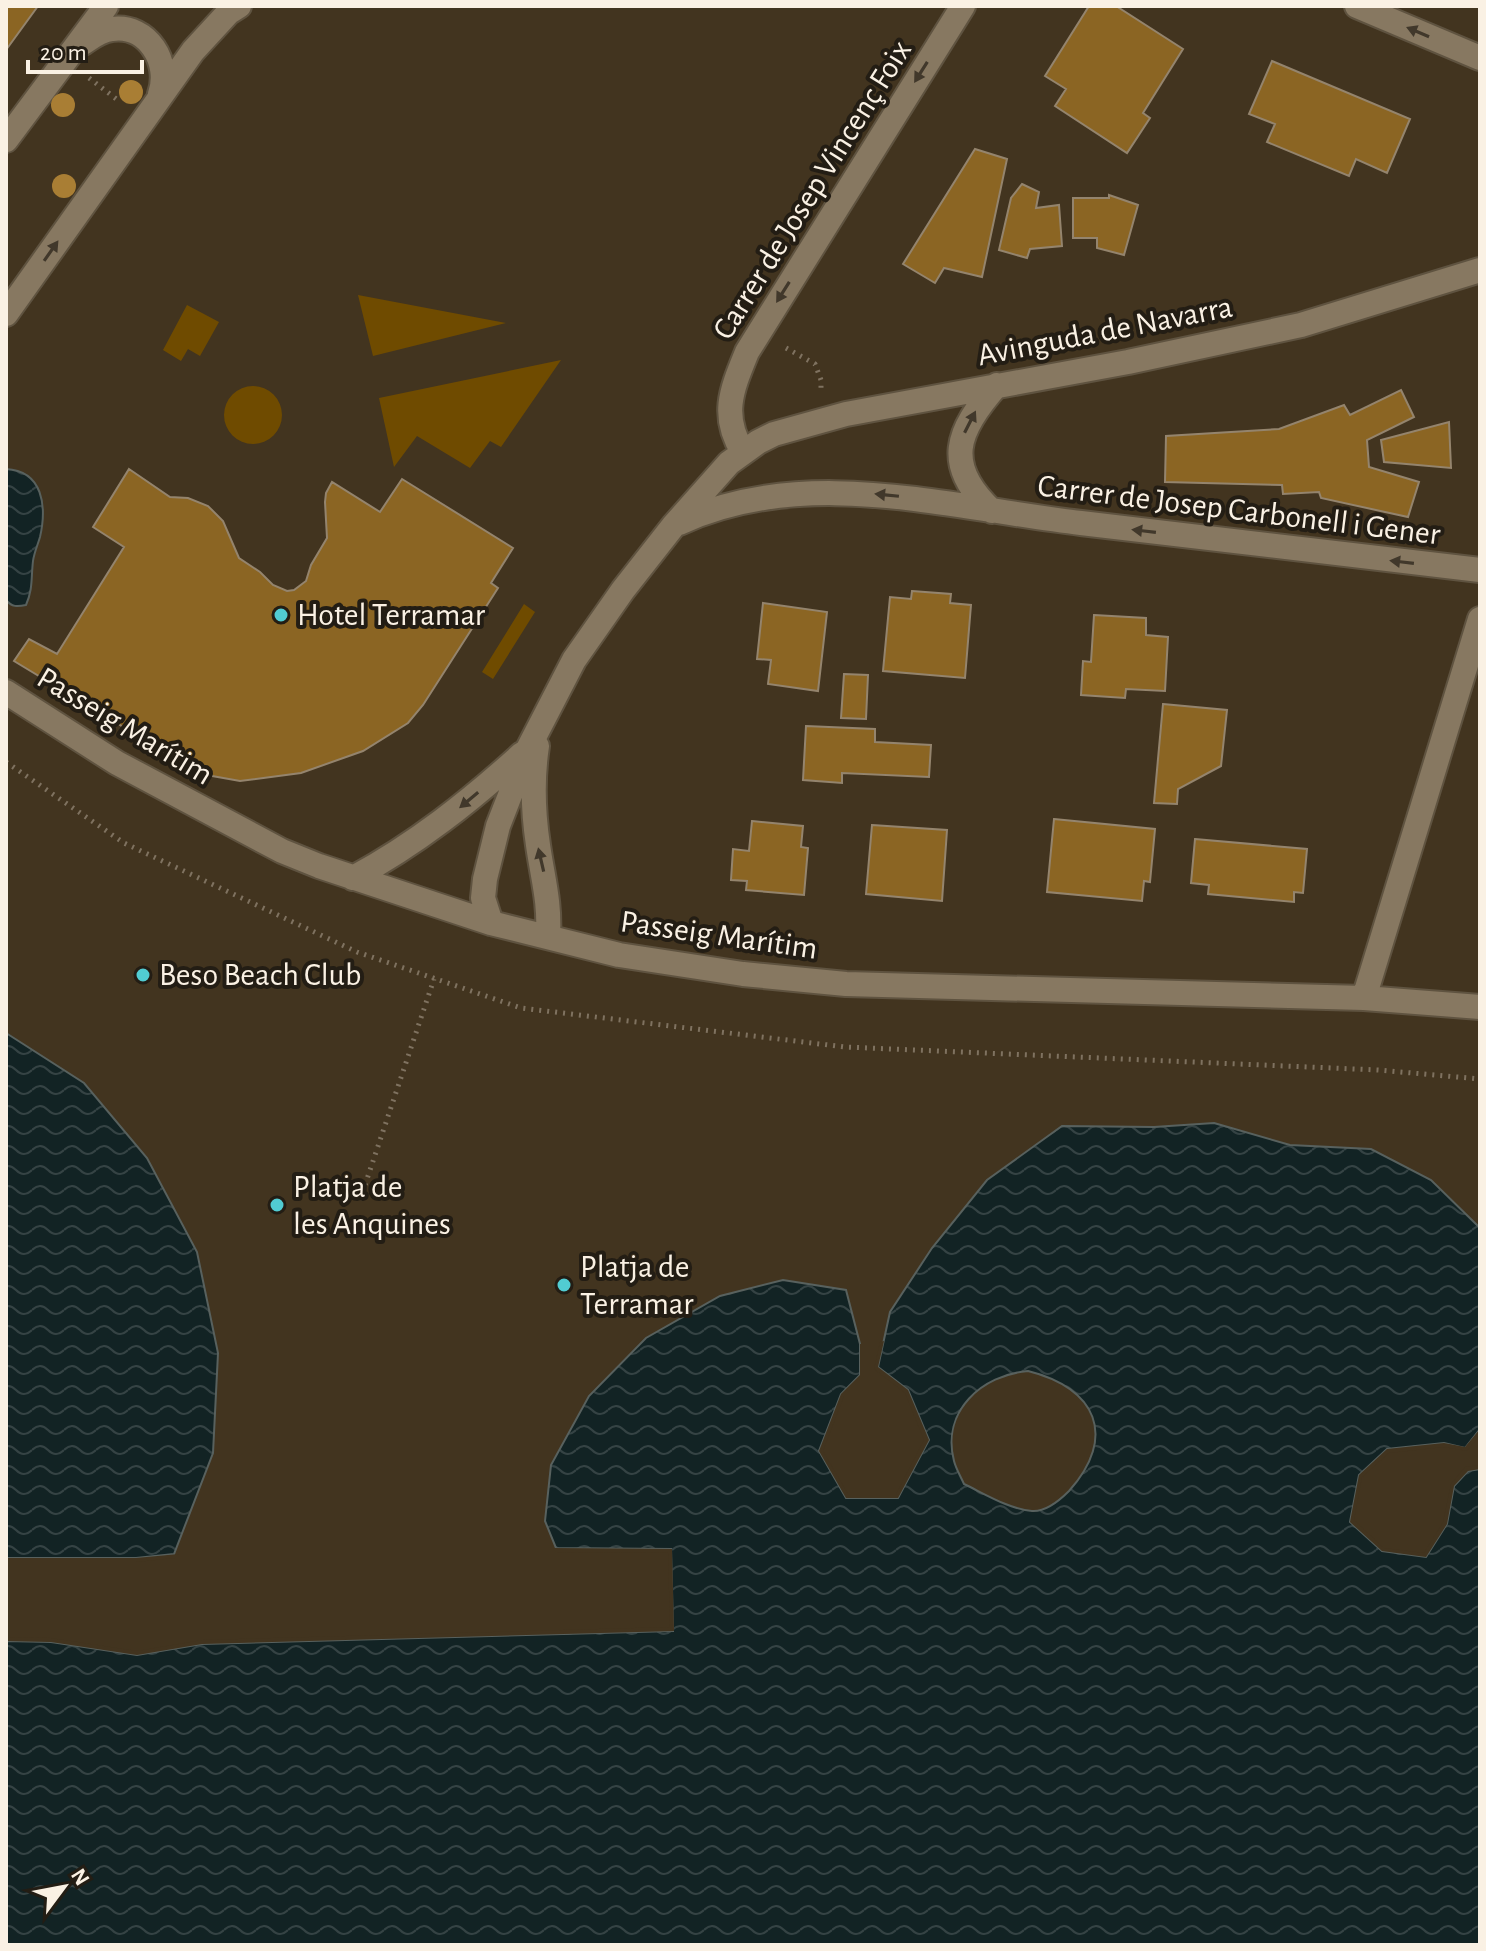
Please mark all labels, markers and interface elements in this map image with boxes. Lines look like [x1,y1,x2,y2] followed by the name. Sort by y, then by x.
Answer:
[28,24,142,74] scale bar
[1406,26,1430,39] one-way arrow
[707,35,917,345] street label: Carrer de Josep Vincenç Foix
[40,41,87,65] text: 20 m
[915,61,929,83] one-way arrow
[43,240,58,261] one-way arrow
[776,281,790,303] one-way arrow
[975,291,1235,371] street label: Avinguda de Navarra
[964,411,977,434] one-way arrow
[1036,469,1443,551] street label: Carrer de Josep Carbonell i Gener
[874,488,899,501] one-way arrow
[1131,524,1156,537] one-way arrow
[1390,555,1415,568] one-way arrow
[297,599,486,631] place label: Hotel Terramar
[272,606,290,624] marker: Hotel Terramar
[32,661,218,791] street label: Passeig Marítim
[459,791,479,808] one-way arrow
[534,847,547,872] one-way arrow
[618,905,820,965] street label: Passeig Marítim
[159,959,361,991] place label: Beso Beach Club
[134,966,152,984] marker: Beso Beach Club
[293,1171,451,1240] place label: Platja de les Anquines
[268,1196,286,1214] marker: Platja de les Anquines
[580,1251,694,1320] place label: Platja de Terramar
[555,1276,573,1294] marker: Platja de Terramar
[24,1847,104,1927] north arrow
[67,1865,93,1889] text: N

